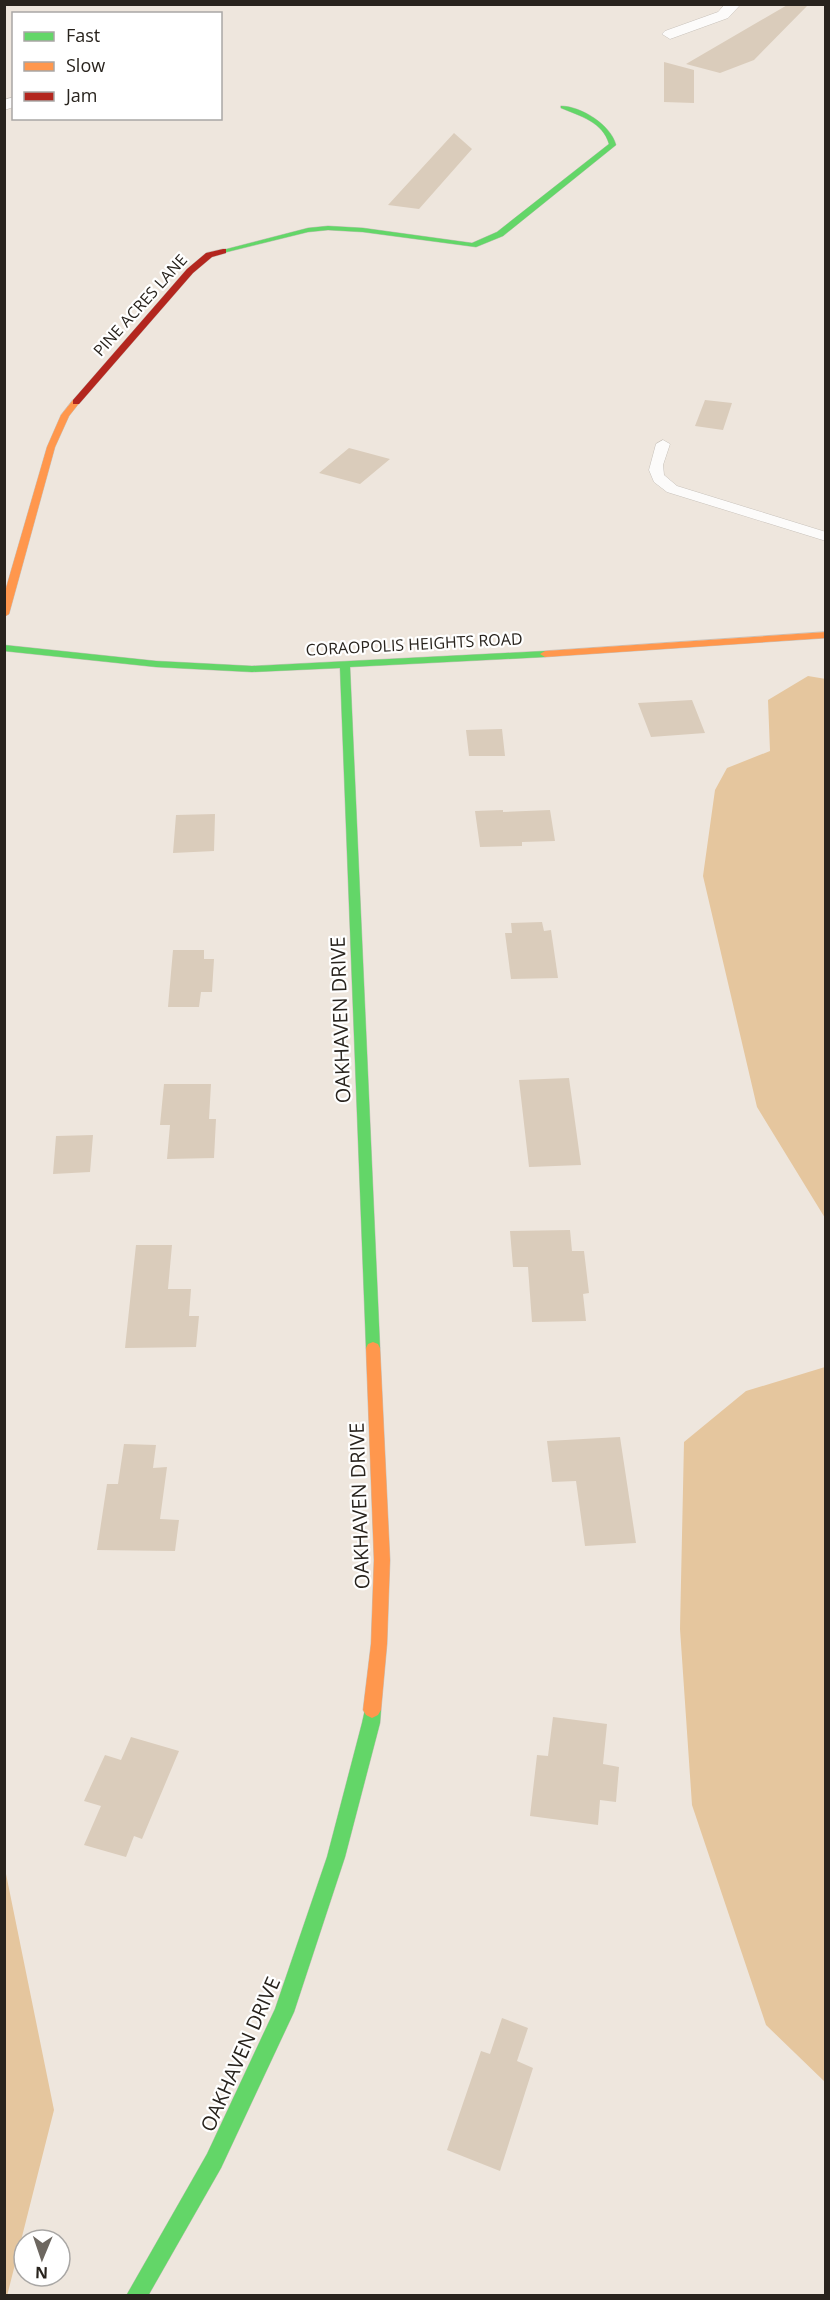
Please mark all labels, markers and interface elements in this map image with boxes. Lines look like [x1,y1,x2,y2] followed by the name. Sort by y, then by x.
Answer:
[12,12,222,120] legend
[66,23,100,47] text: Fast
[66,53,105,77] text: Slow
[64,83,98,107] text: Jam
[88,249,192,361] street label: PINE ACRES LANE
[305,627,523,661] street label: CORAOPOLIS HEIGHTS ROAD
[324,936,356,1104] street label: OAKHAVEN DRIVE
[343,1422,375,1590] street label: OAKHAVEN DRIVE
[194,1972,286,2136] street label: OAKHAVEN DRIVE
[12,2228,72,2288] north arrow
[35,2262,48,2284] text: N

